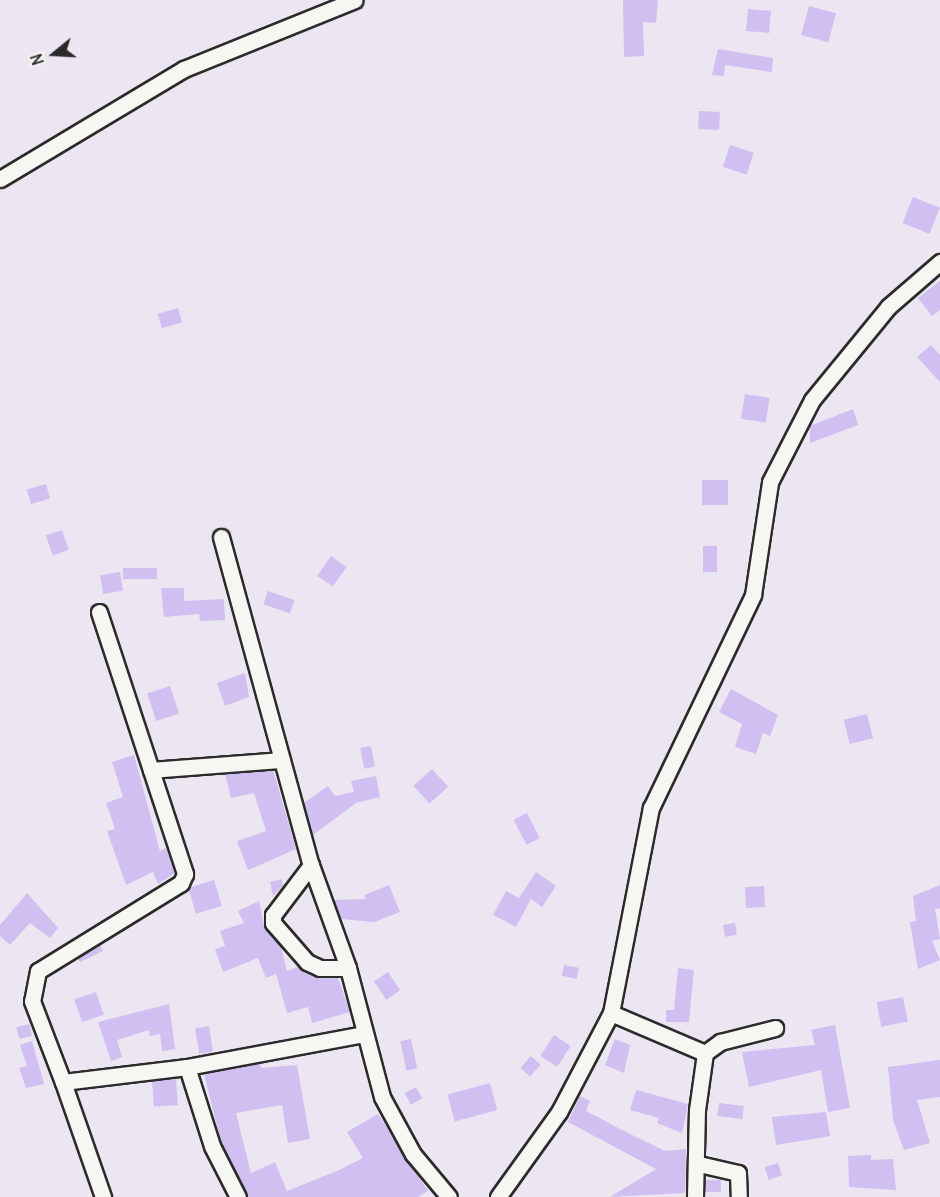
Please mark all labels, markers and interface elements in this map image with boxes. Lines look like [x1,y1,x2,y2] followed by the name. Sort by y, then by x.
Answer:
[24,24,84,84] north arrow
[26,51,48,68] text: N

